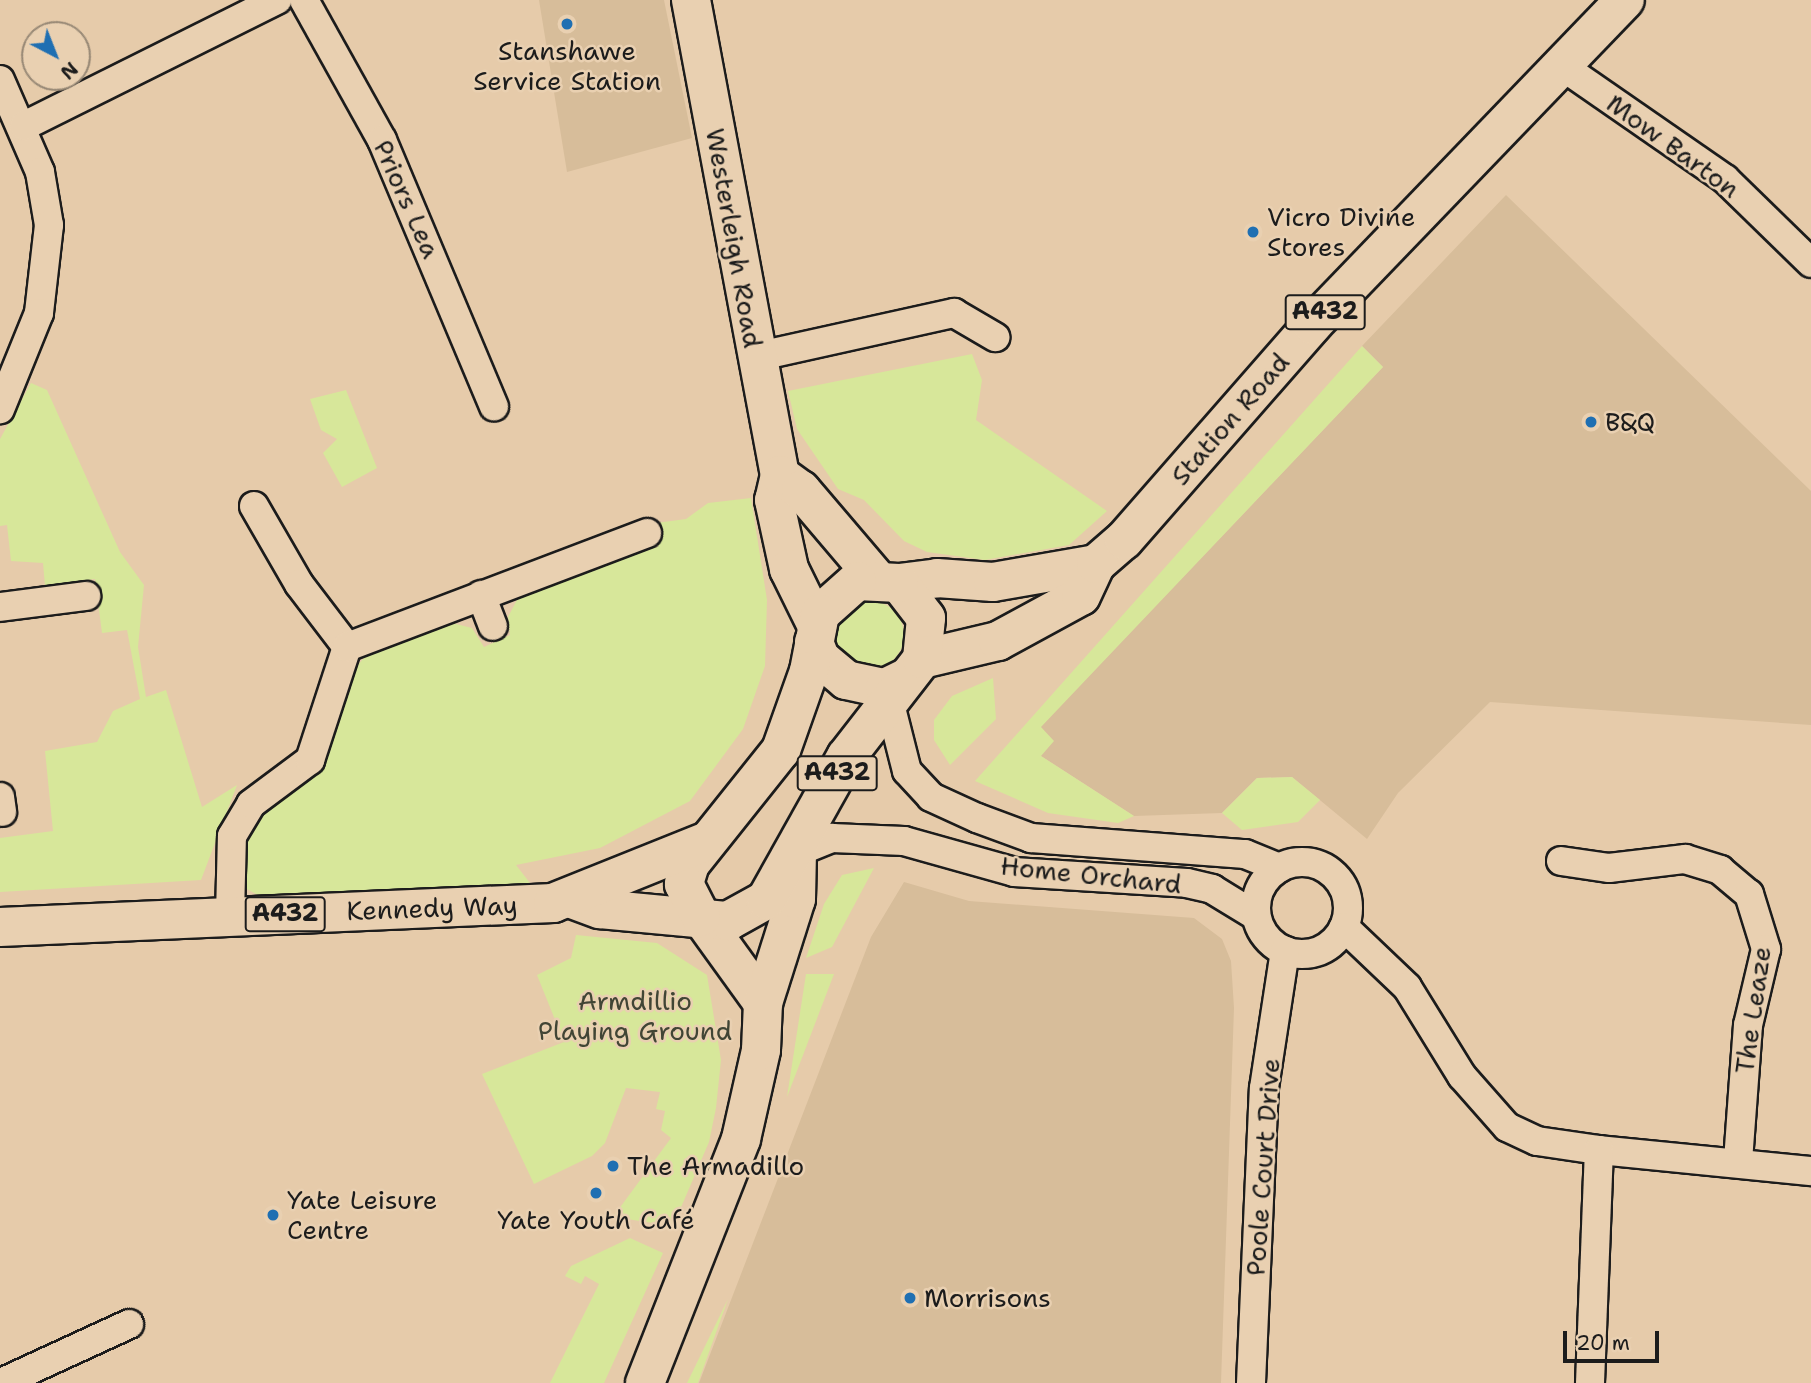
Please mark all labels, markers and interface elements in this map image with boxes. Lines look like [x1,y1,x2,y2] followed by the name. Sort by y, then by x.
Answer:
[559,16,575,32] marker: Stanshawe Service Station
[21,21,91,91] north arrow
[473,35,661,96] place label: Stanshawe Service Station
[55,56,83,85] text: N
[1601,87,1745,205] street label: Mow Barton
[699,126,769,350] street label: Westerleigh Road
[367,135,447,263] street label: Priors Lea
[1267,201,1415,262] place label: Vicro Divine Stores
[1245,224,1261,240] marker: Vicro Divine Stores
[1283,292,1367,332] road number: A432
[1164,347,1296,491] street label: Station Road
[1605,406,1655,438] place label: B&Q
[1583,414,1599,430] marker: B&Q
[795,752,879,794] road number: A432
[999,850,1183,900] street label: Home Orchard
[346,889,518,927] street label: Kennedy Way
[243,894,327,934] road number: A432
[1729,944,1777,1076] street label: The Leaze
[538,985,732,1046] park label: Armdillio Playing Ground
[1240,1057,1286,1277] street label: Poole Court Drive
[627,1150,804,1182] place label: The Armadillo
[605,1158,621,1174] marker: The Armadillo
[287,1184,437,1246] place label: Yate Leisure Centre
[588,1185,604,1201] marker: Yate Youth Café
[497,1204,695,1236] place label: Yate Youth Café
[265,1207,281,1223] marker: Yate Leisure Centre
[924,1282,1051,1314] place label: Morrisons
[902,1290,918,1306] marker: Morrisons
[1566,1316,1662,1360] scale bar
[1576,1329,1630,1357] text: 20 m

